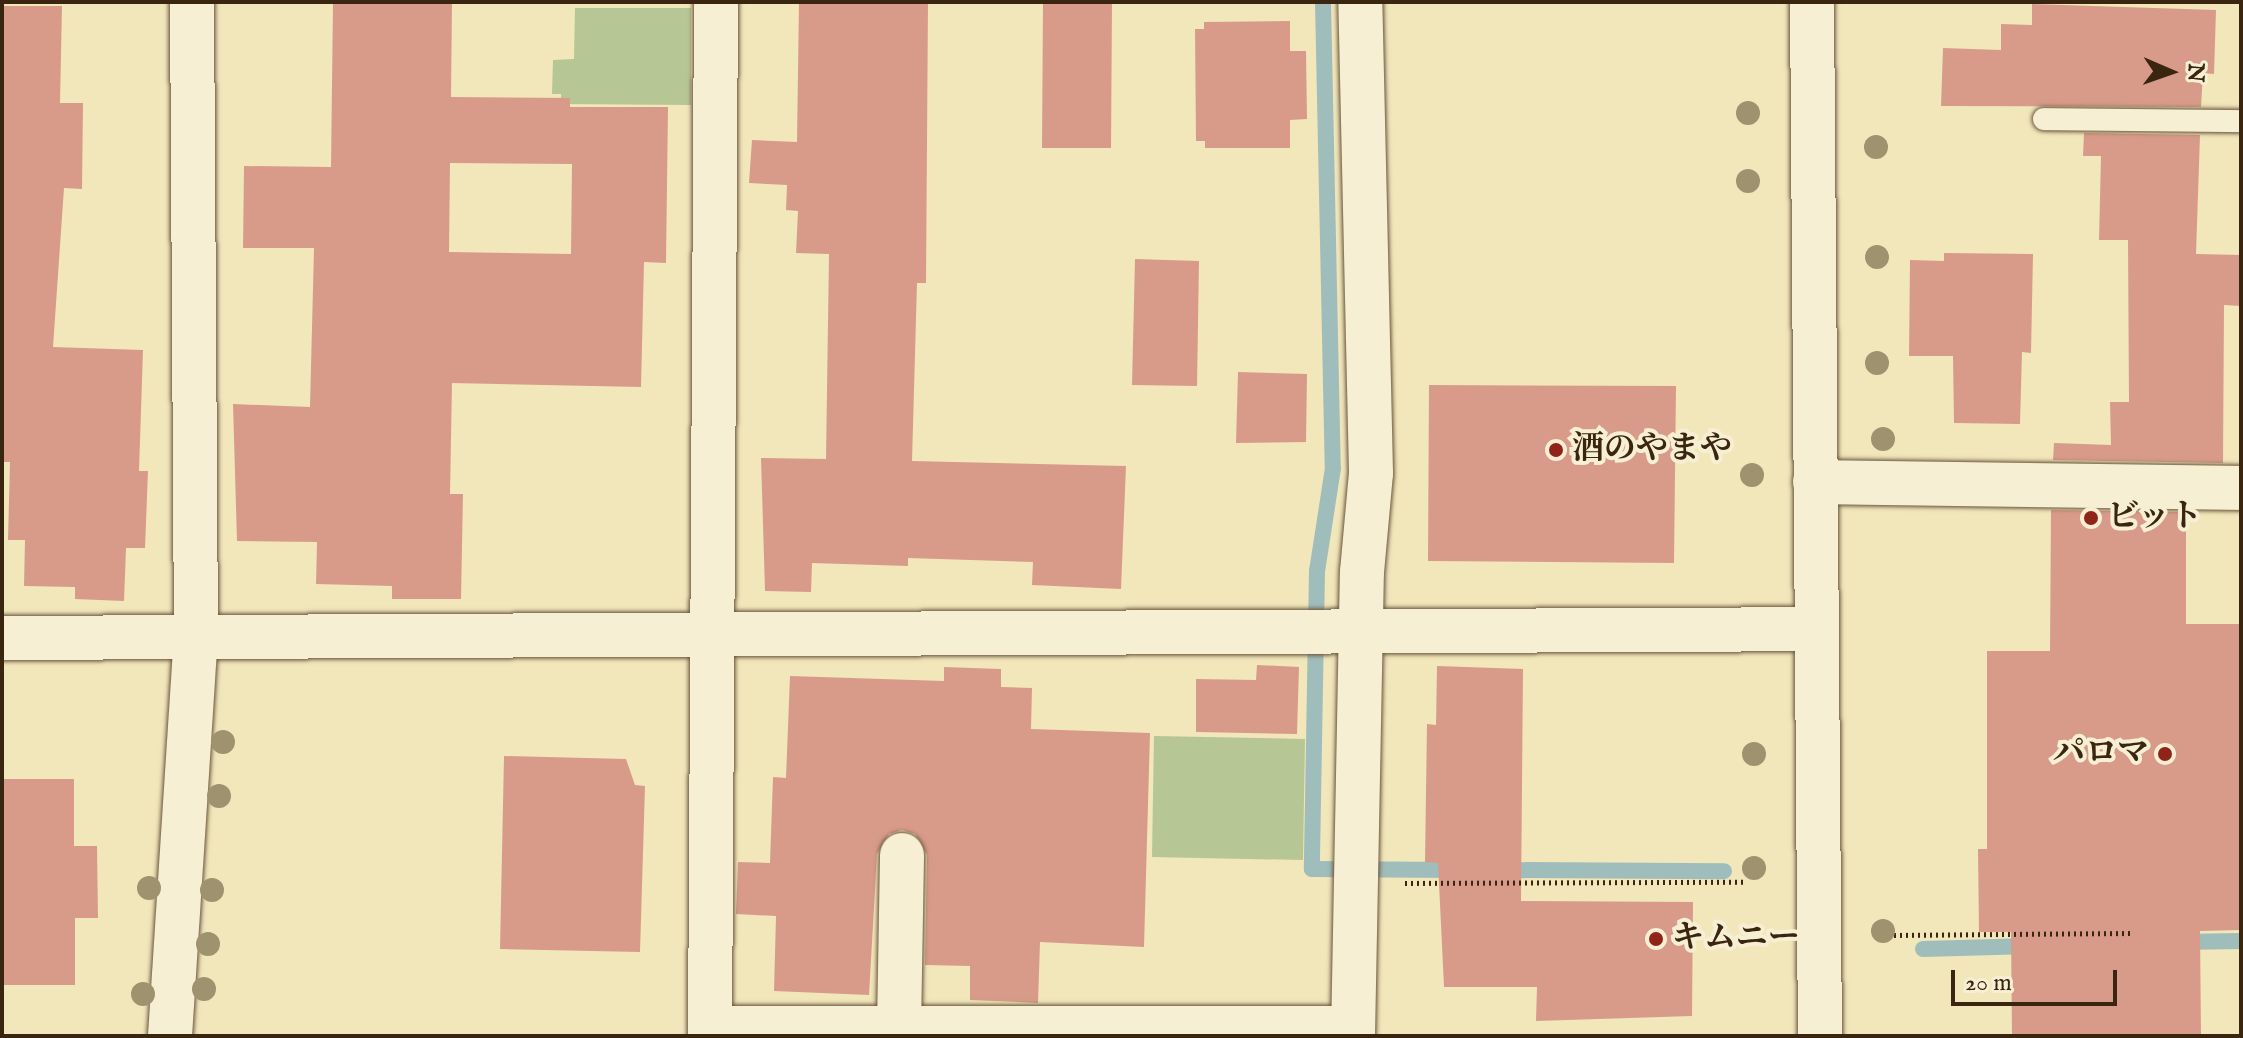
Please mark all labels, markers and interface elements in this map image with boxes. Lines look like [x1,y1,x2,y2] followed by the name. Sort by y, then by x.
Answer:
[2131,32,2211,112] north arrow
[2181,63,2209,83] text: N
[1572,431,1732,469] place label: 酒のやまや
[1547,441,1565,459] marker: 酒のやまや
[2107,499,2203,537] place label: ビット
[2082,509,2100,527] marker: ビット
[2053,735,2149,773] place label: パロマ
[2156,745,2174,763] marker: パロマ
[1672,920,1800,958] place label: キムニー
[1647,930,1665,948] marker: キムニー
[1955,954,2121,1004] scale bar
[1965,968,2012,999] text: 20 m

